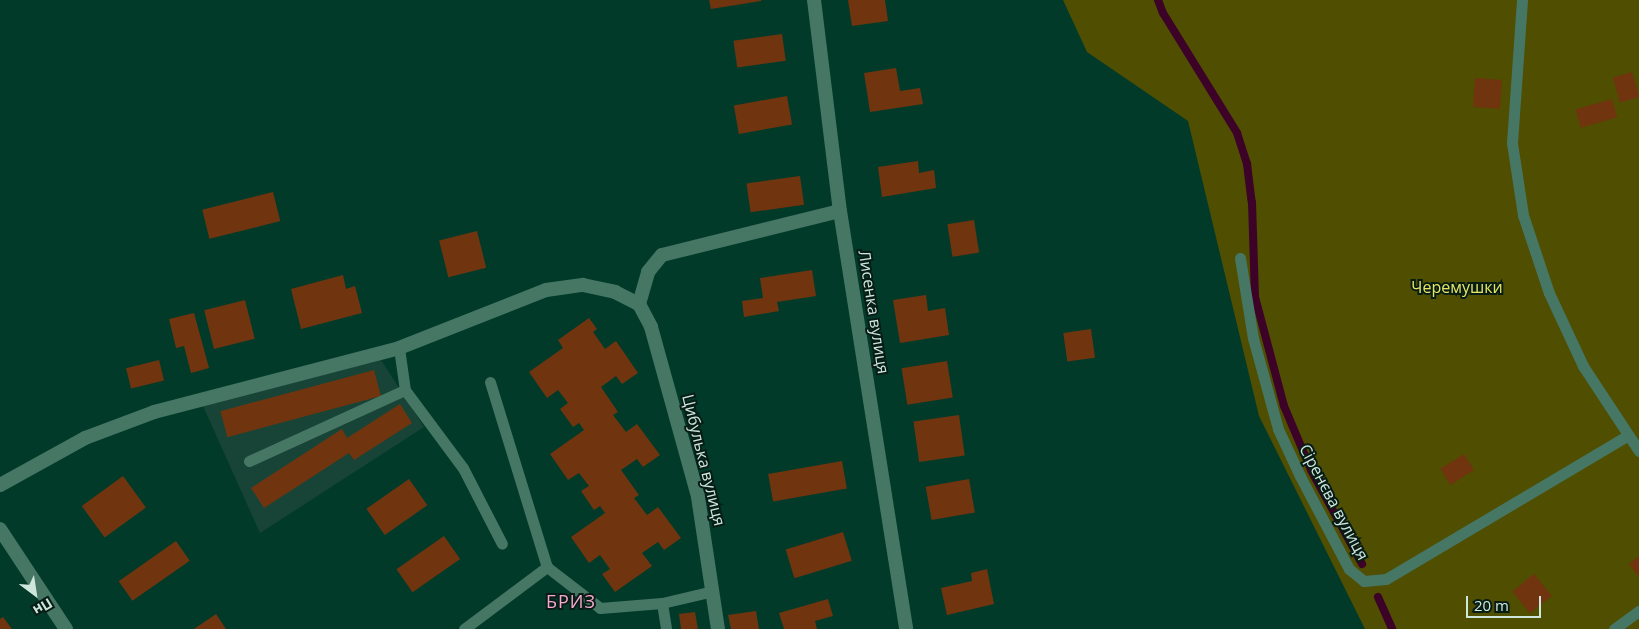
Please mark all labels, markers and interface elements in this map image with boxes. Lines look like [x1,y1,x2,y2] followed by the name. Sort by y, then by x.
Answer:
[855,249,893,375] street label: Лисенка вулиця
[1411,277,1503,297] park label: Черемушки
[678,392,730,528] street label: Цибулька вулиця
[1295,441,1373,563] street label: Сіренєва вулиця
[10,569,60,619] north arrow
[1469,586,1544,618] scale bar
[545,590,597,612] district label: БРИЗ
[30,594,56,620] text: Пн
[1474,595,1509,615] text: 20 m

